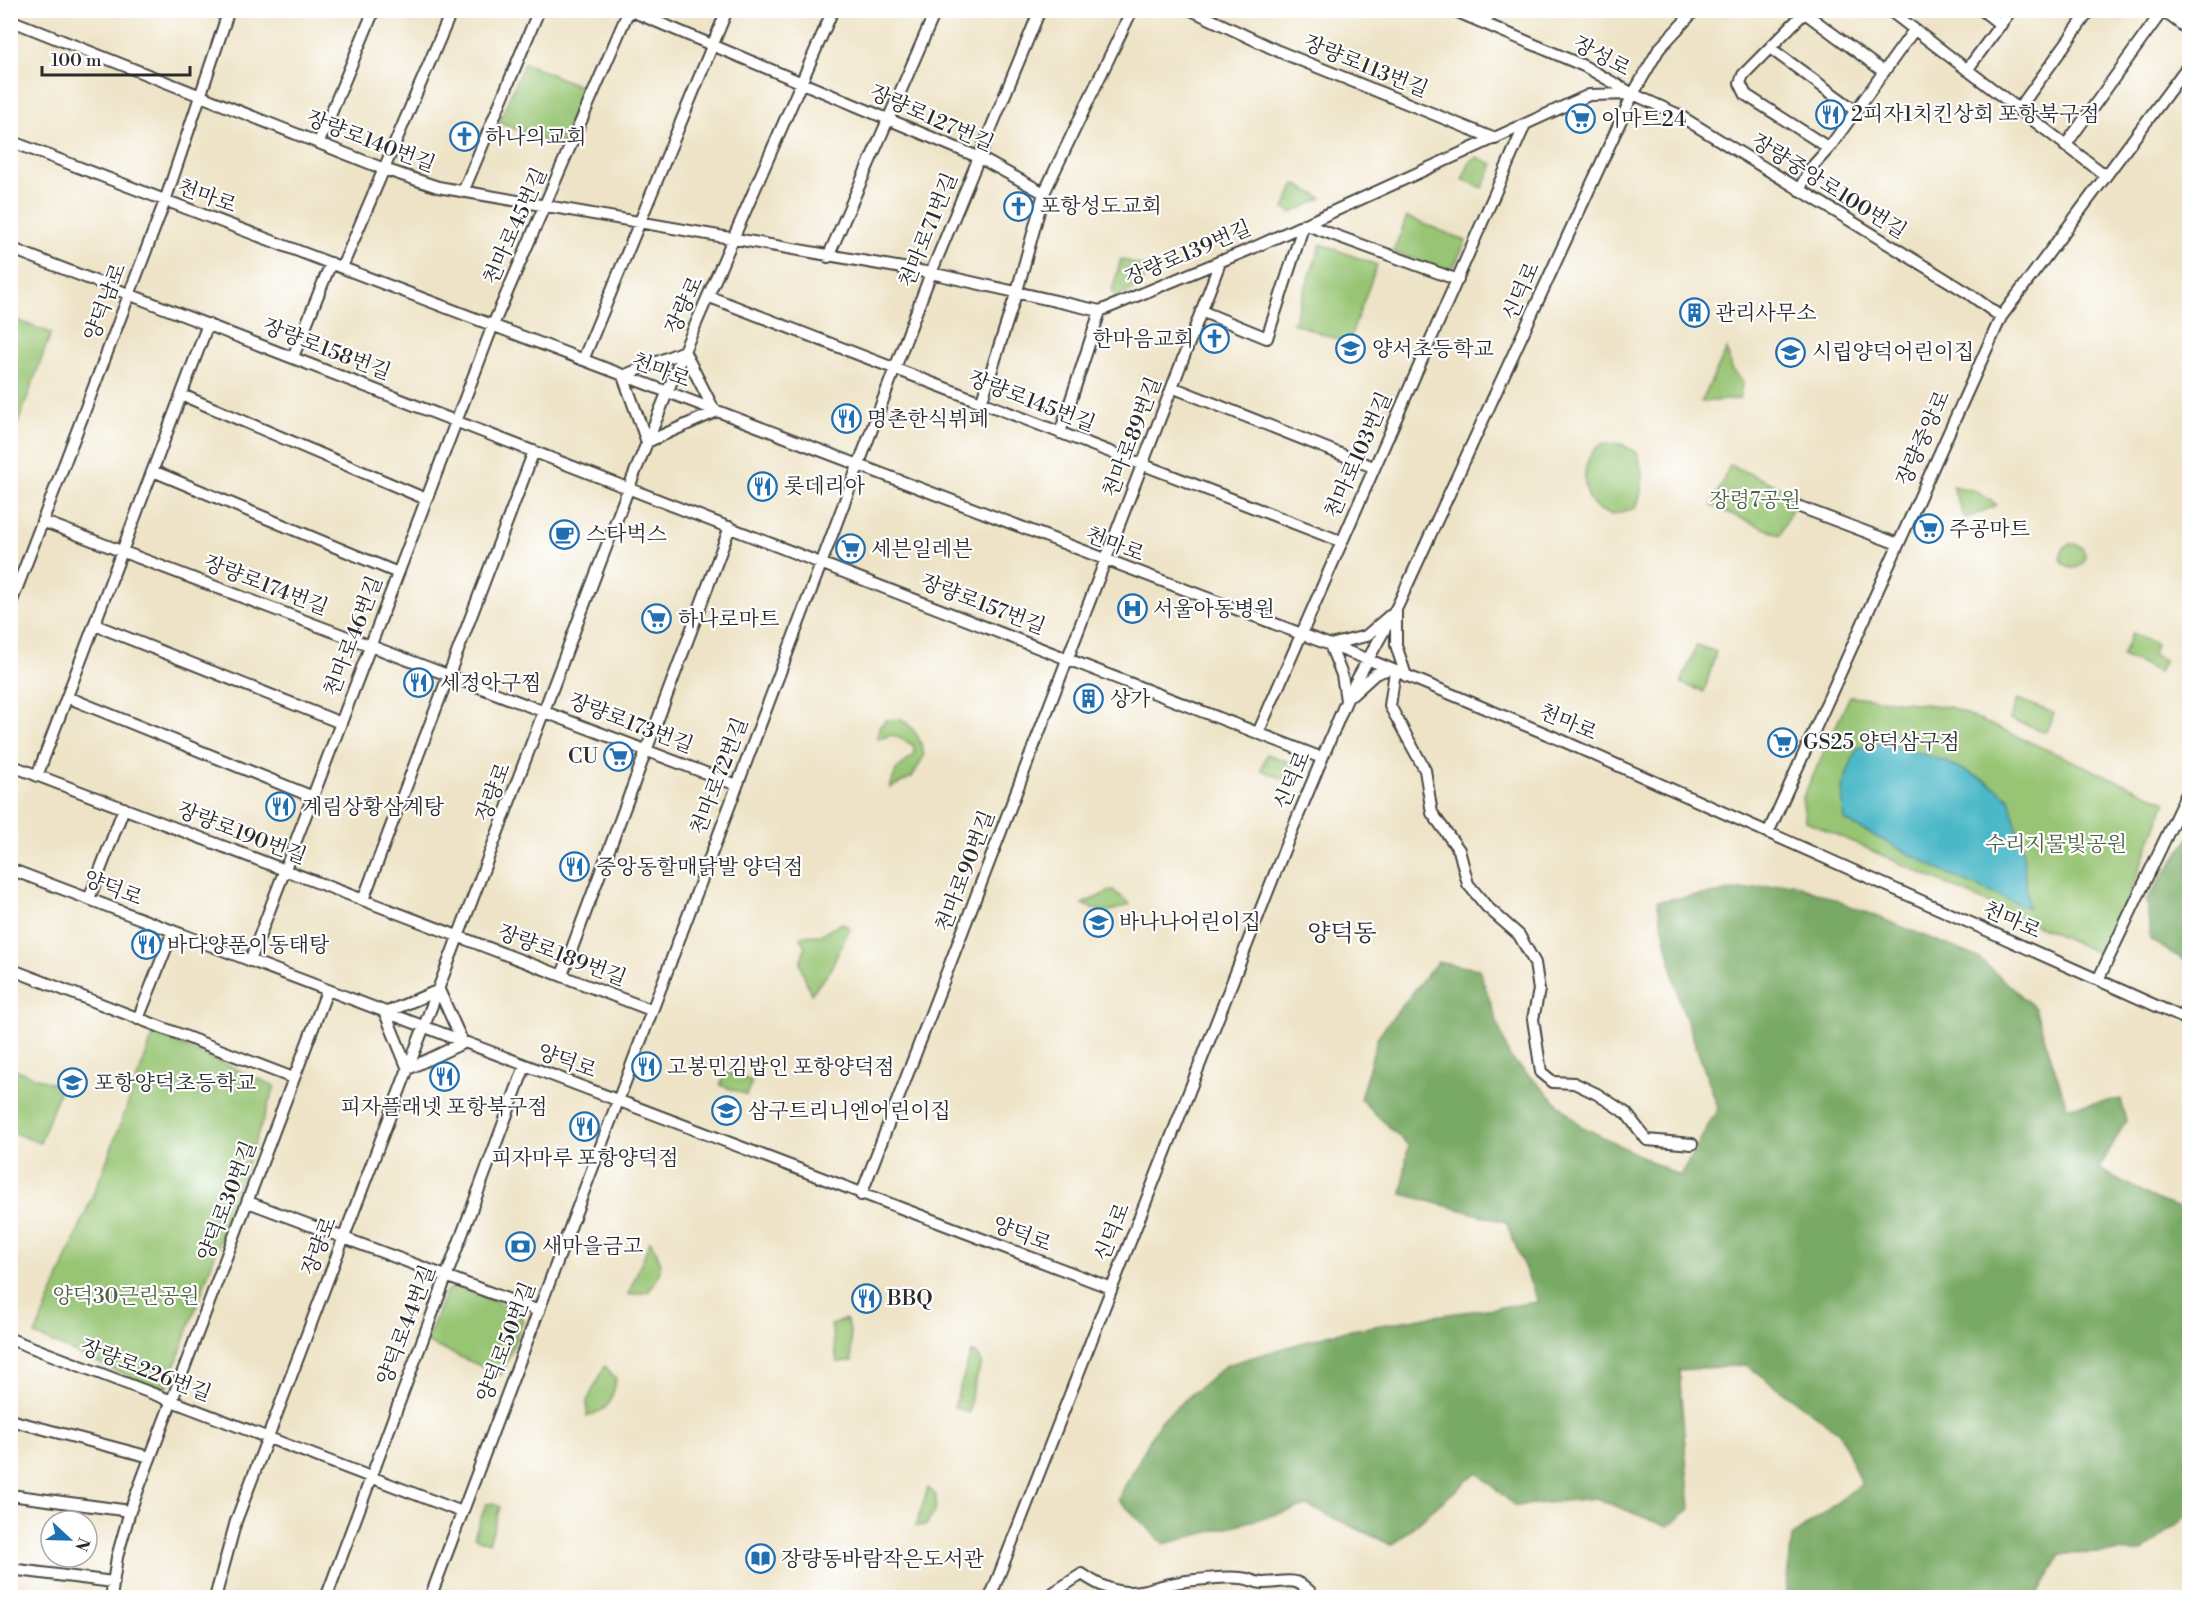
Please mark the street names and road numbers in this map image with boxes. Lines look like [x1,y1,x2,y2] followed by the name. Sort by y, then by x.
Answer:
[1300,30,1432,104] street label: 장량로113번길
[1569,31,1635,83] street label: 장성로
[865,80,998,158] street label: 장량로127번길
[302,105,439,178] street label: 장량로140번길
[1746,129,1911,245] street label: 장량중앙로100번길
[479,164,553,289] street label: 천마로45번길
[894,169,964,292] street label: 천마로71번길
[174,174,240,220] street label: 천마로
[1121,216,1256,292] street label: 장량로139번길
[1498,258,1546,324] street label: 신덕로
[79,260,133,345] street label: 양덕남로
[660,272,710,338] street label: 장량로
[259,314,394,386] street label: 장량로158번길
[628,348,694,394] street label: 천마로
[965,366,1099,438] street label: 장량로145번길
[1098,373,1168,501] street label: 천마로89번길
[1891,387,1956,490] street label: 장량중앙로
[1320,388,1398,523] street label: 천마로103번길
[1082,522,1148,568] street label: 천마로
[200,550,332,622] street label: 장량로174번길
[916,569,1049,641] street label: 장량로157번길
[319,573,389,700] street label: 천마로46번길
[565,688,697,760] street label: 장량로173번길
[1535,699,1601,747] street label: 천마로
[686,714,754,839] street label: 천마로72번길
[1269,747,1317,813] street label: 신덕로
[471,759,517,825] street label: 장량로
[173,797,310,871] street label: 장량로190번길
[931,807,1001,936] street label: 천마로90번길
[80,866,146,912] street label: 양덕로
[1979,897,2045,945] street label: 천마로
[494,919,630,992] street label: 장량로189번길
[534,1039,600,1085] street label: 양덕로
[193,1137,263,1265] street label: 양덕로30번길
[1089,1199,1136,1265] street label: 신덕로
[989,1212,1055,1258] street label: 양덕로
[297,1213,343,1279] street label: 장량로
[372,1261,442,1389] street label: 양덕로44번길
[472,1278,542,1406] street label: 양덕로50번길
[77,1334,215,1408] street label: 장량로226번길

